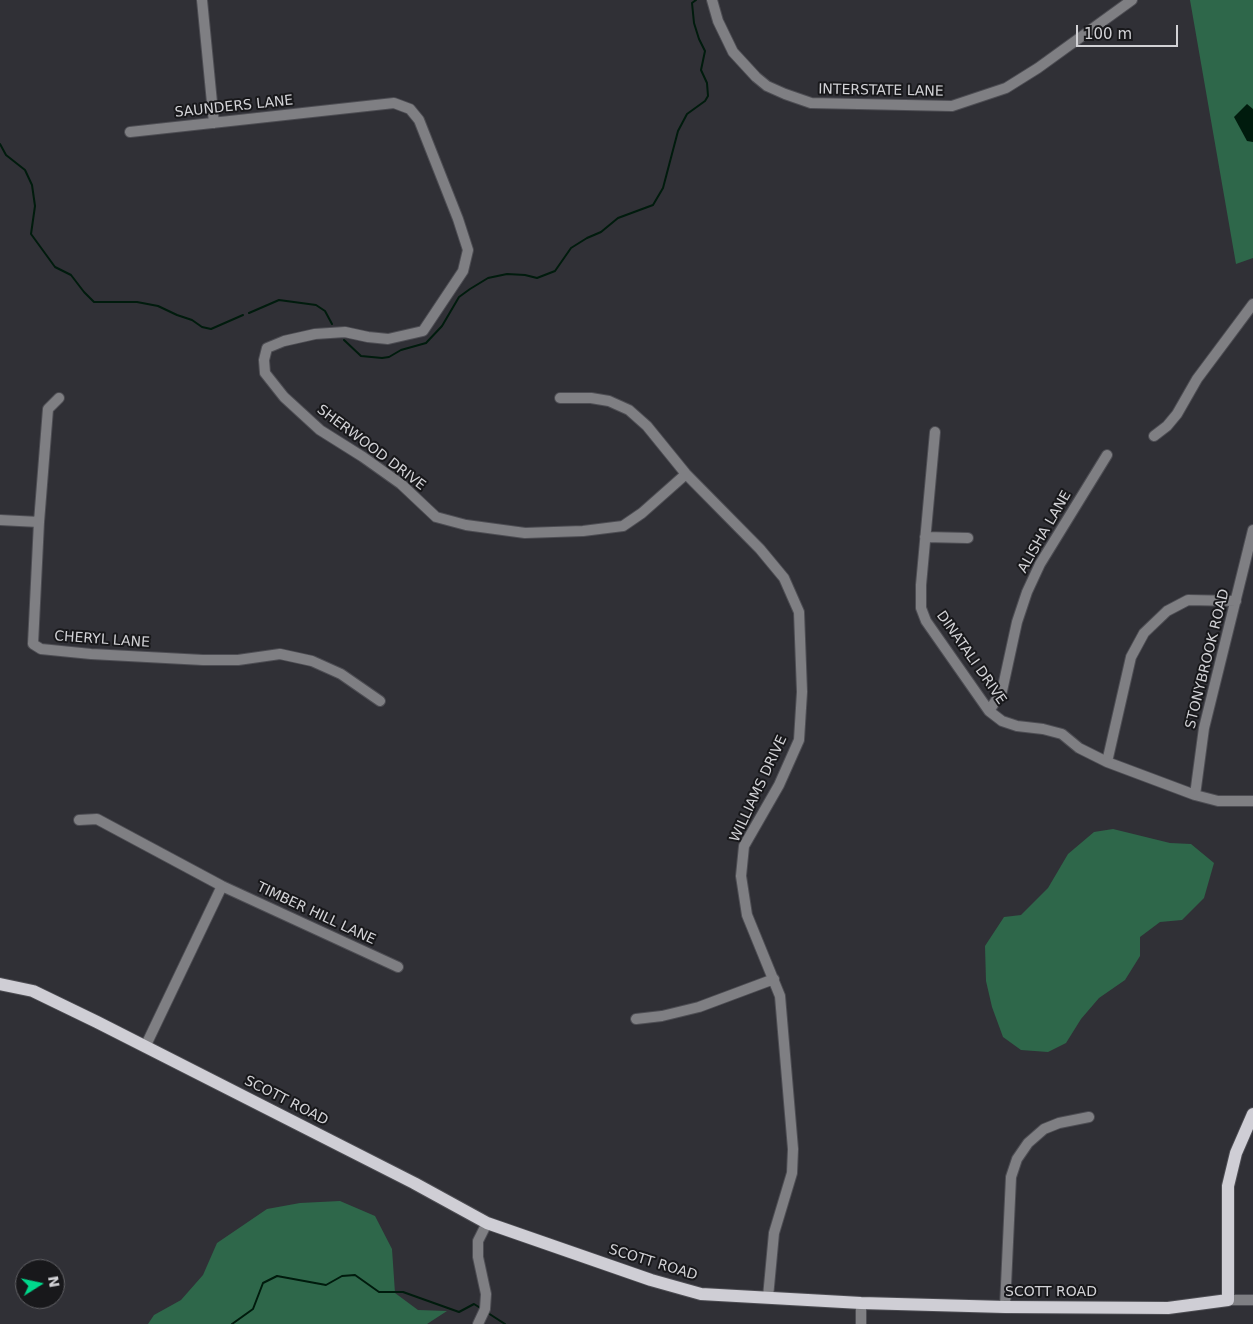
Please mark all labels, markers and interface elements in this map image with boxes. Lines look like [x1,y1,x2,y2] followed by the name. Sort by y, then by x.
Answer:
[1078,15,1180,47] scale bar
[1084,25,1132,43] text: 100 m
[818,82,944,100] street label: INTERSTATE LANE
[174,92,294,122] street label: SAUNDERS LANE
[313,402,429,494] street label: SHERWOOD DRIVE
[1015,488,1075,576] street label: ALISHA LANE
[1183,587,1233,731] street label: STONYBROOK ROAD
[932,608,1010,708] street label: DINATALI DRIVE
[54,628,150,652] street label: CHERYL LANE
[727,733,791,845] street label: WILLIAMS DRIVE
[254,879,378,949] street label: TIMBER HILL LANE
[241,1073,331,1129] street label: SCOTT ROAD
[607,1242,699,1284] street label: SCOTT ROAD
[15,1259,65,1309] north arrow
[45,1274,63,1289] text: N
[1005,1284,1097,1300] street label: SCOTT ROAD

